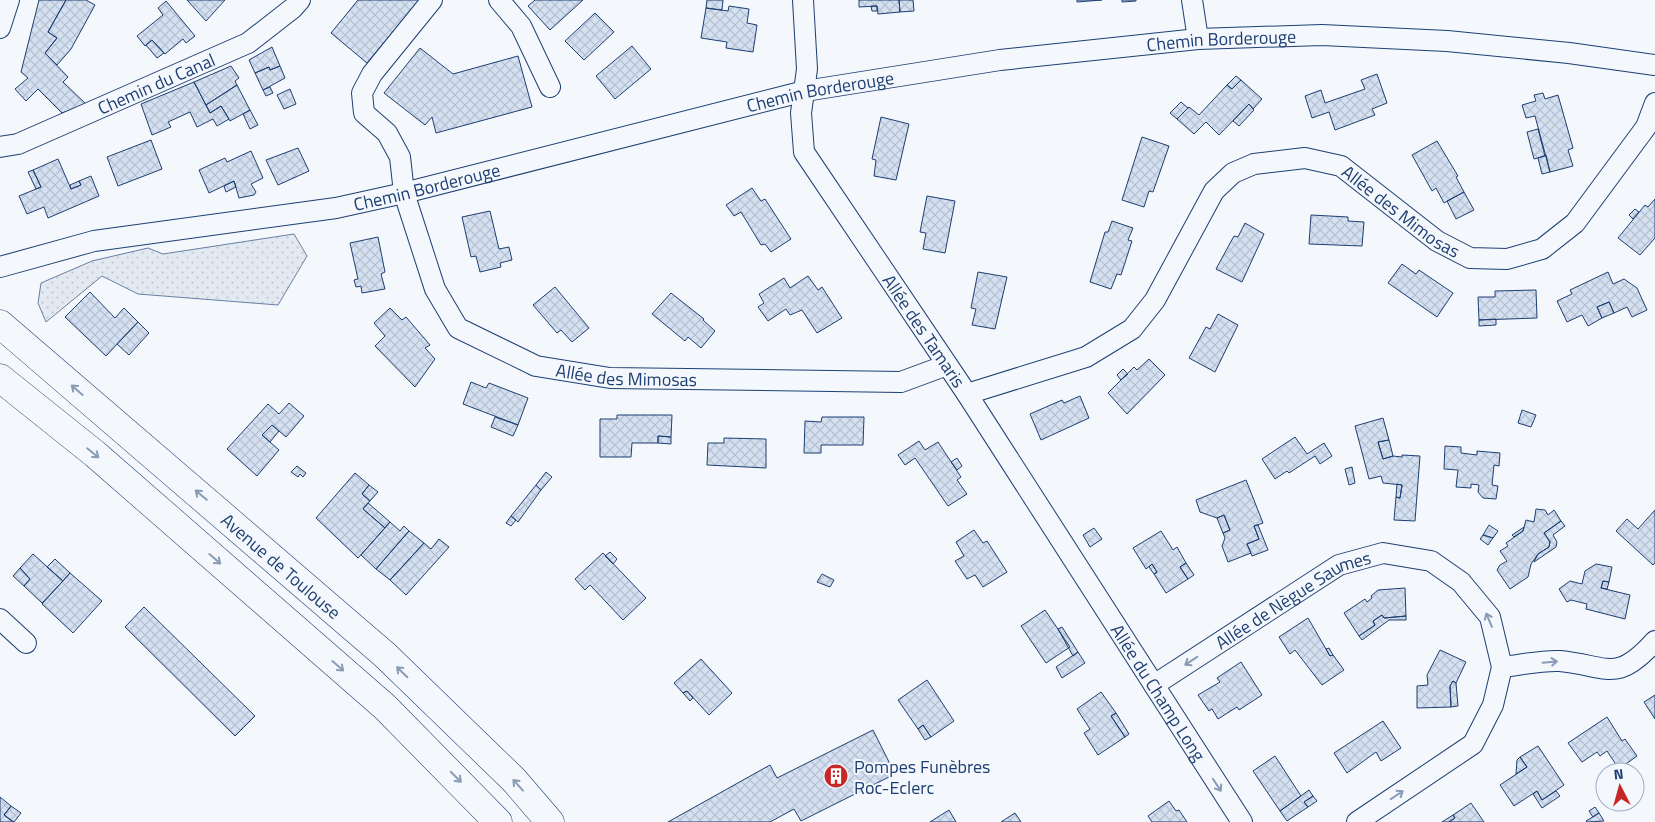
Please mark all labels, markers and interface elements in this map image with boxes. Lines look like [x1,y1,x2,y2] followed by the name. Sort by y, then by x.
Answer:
[1145,22,1297,58] street label: Chemin Borderouge
[93,46,219,121] street label: Chemin du Canal
[743,64,896,119] street label: Chemin Borderouge
[351,156,503,217] street label: Chemin Borderouge
[1336,158,1465,264] street label: Allée des Mimosas
[876,268,972,393] street label: Allée des Tamaris
[554,356,697,393] street label: Allée des Mimosas
[71,384,84,396] one-way arrow
[86,447,99,458] one-way arrow
[195,490,208,501] one-way arrow
[215,507,347,625] street label: Avenue de Toulouse
[1210,543,1374,655] street label: Allée de Nègue Saumes
[209,554,222,565] one-way arrow
[1484,613,1493,628] one-way arrow
[1105,618,1213,766] street label: Allée du Champ Long
[1184,656,1198,666] one-way arrow
[1542,657,1558,667] one-way arrow
[331,660,344,672] one-way arrow
[396,665,408,678] one-way arrow
[854,753,991,801] place label: Pompes Funèbres Roc-Eclerc
[1595,762,1645,812] north arrow
[823,763,849,789] building icon: Pompes Funèbres Roc-Eclerc
[1613,763,1625,785] text: N
[450,771,462,784] one-way arrow
[1212,778,1222,792] one-way arrow
[512,779,524,792] one-way arrow
[1390,790,1404,800] one-way arrow

